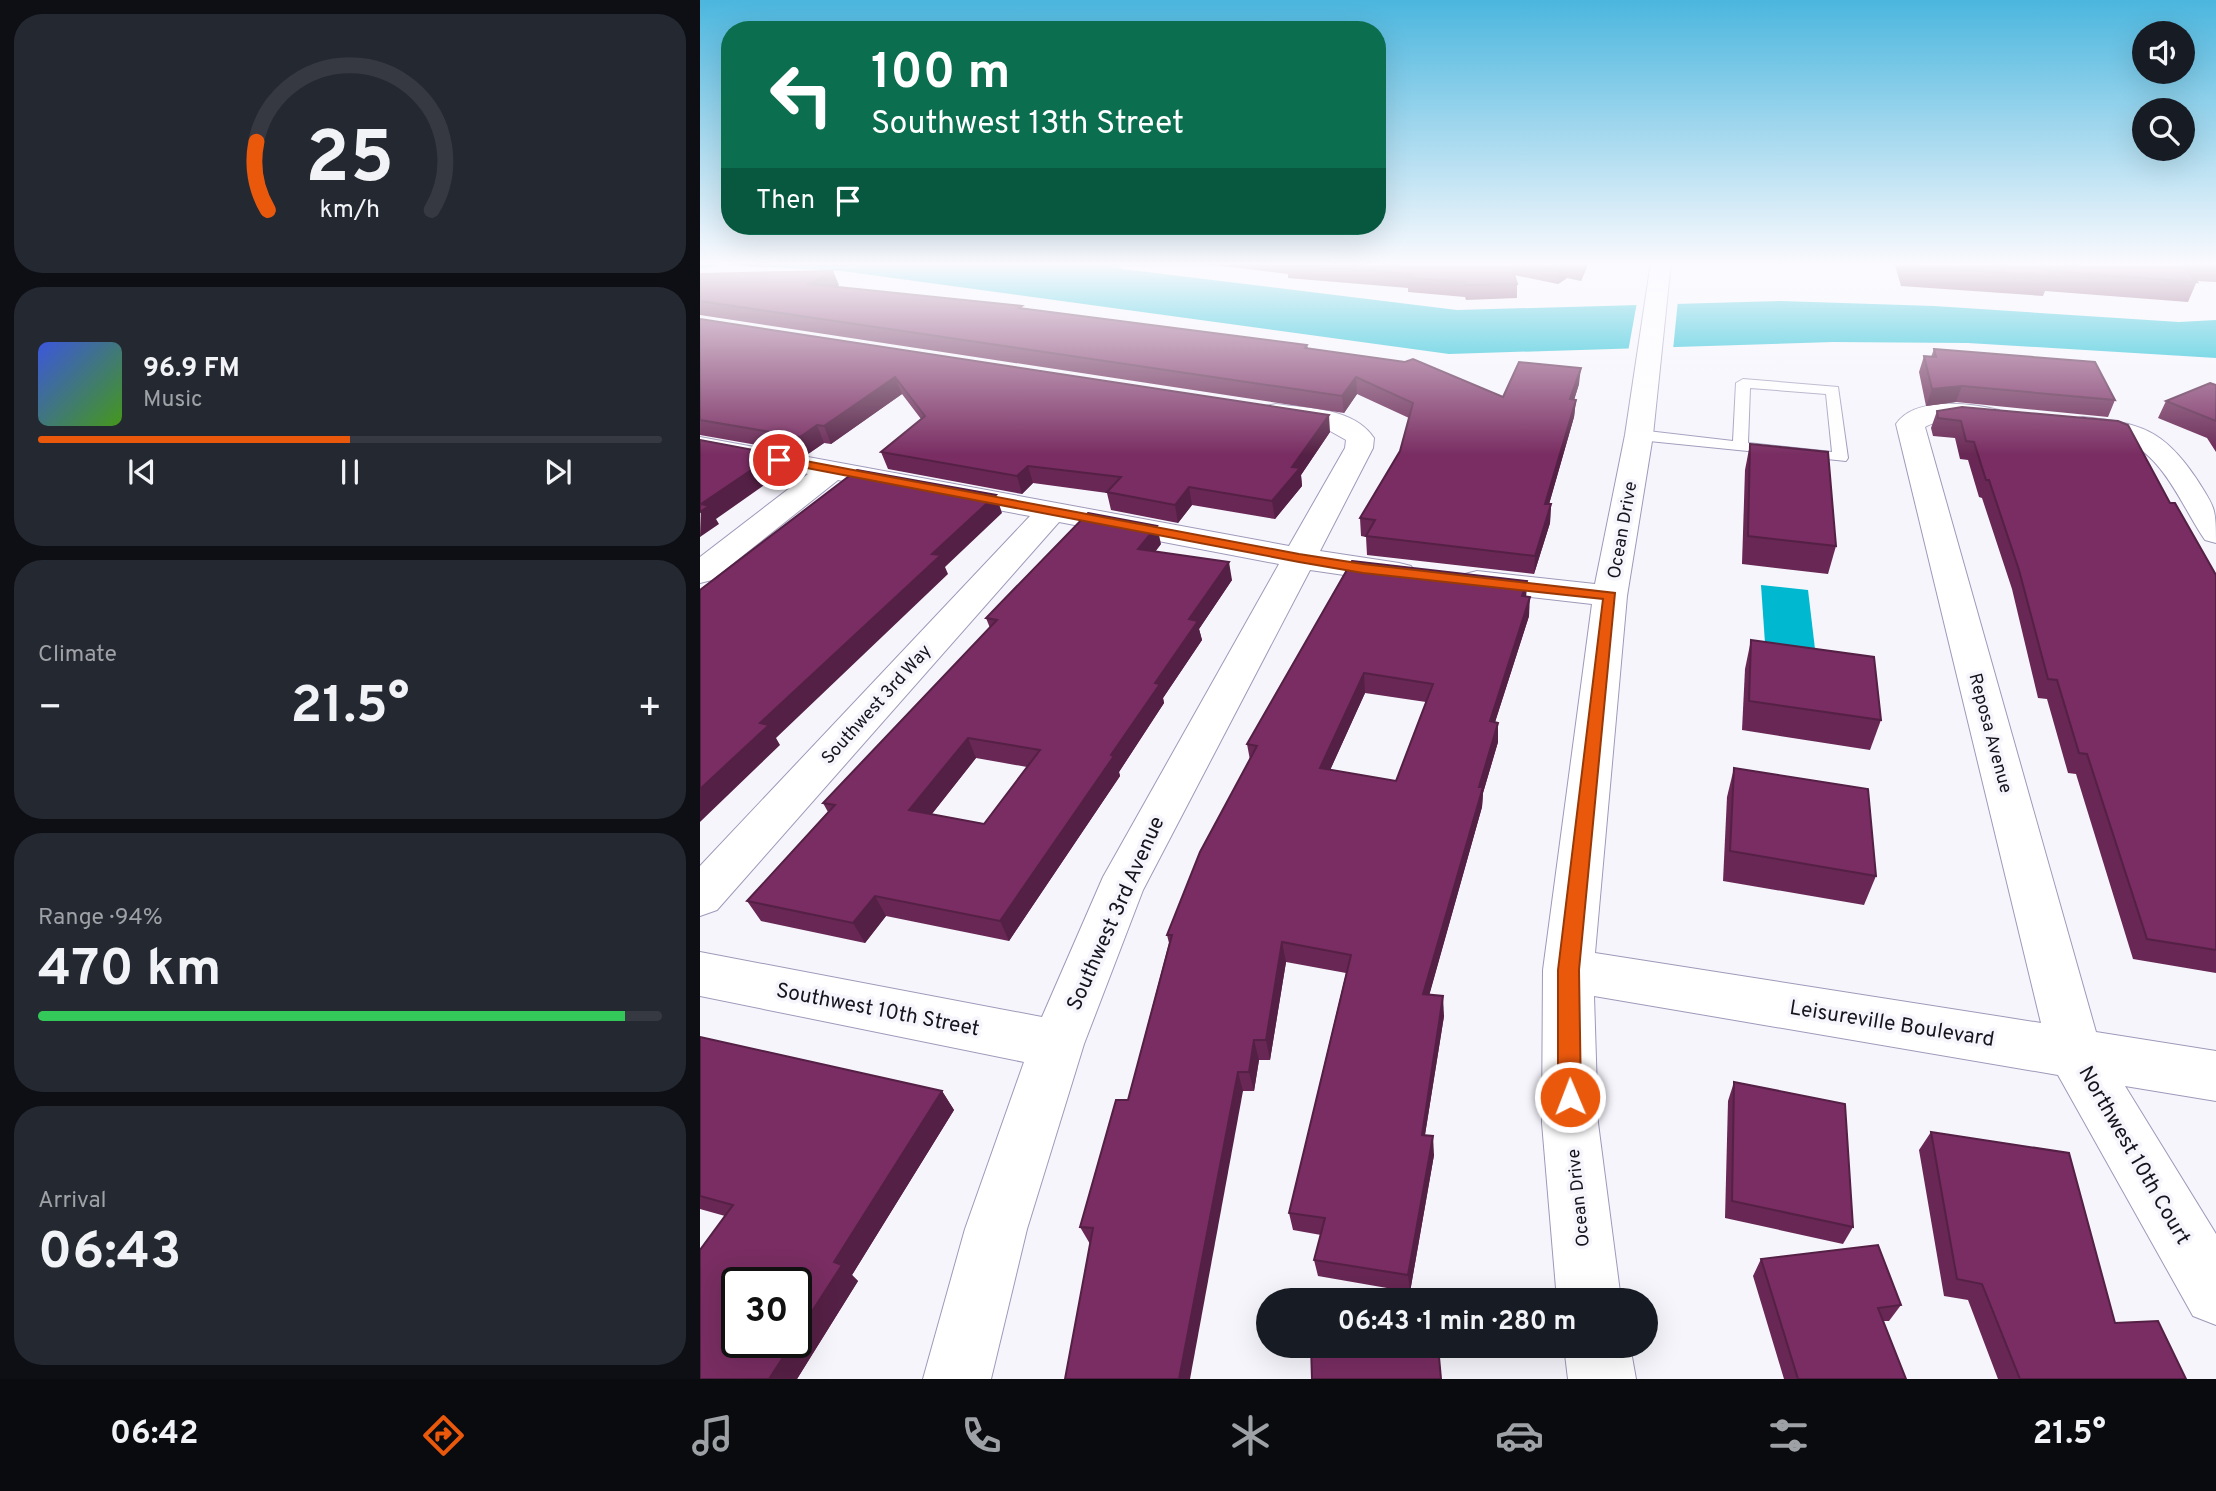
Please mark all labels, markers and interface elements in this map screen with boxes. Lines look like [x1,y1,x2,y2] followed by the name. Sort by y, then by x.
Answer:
[2132,21,2195,161] map controls
[2132,21,2195,84] button: sound
[871,44,1010,106] text: 100 m
[756,49,847,140] icon: left
[2132,98,2195,161] button: search
[871,105,1184,145] text: Southwest 13th Street
[306,116,395,208] text: 25
[829,182,867,220] icon: arrive
[756,185,815,218] text: Then
[320,194,380,226] text: km/h
[143,353,240,386] text: 96.9 FM
[143,386,203,415] text: Music
[749,430,809,490] pin
[760,441,798,479] icon: arrive
[123,453,161,491] icon: previous
[331,453,369,491] icon: pause
[539,453,577,491] icon: next
[1604,480,1643,581] street label: Ocean Drive
[817,640,937,770] street label: Southwest 3rd Way
[38,641,117,670] text: Climate
[1963,671,2017,796] street label: Reposa Avenue
[291,675,409,741] text: 21.5°
[38,685,63,734] text: −
[637,685,662,734] text: +
[1061,812,1171,1015] street label: Southwest 3rd Avenue
[38,904,163,933] text: Range · 94%
[38,938,221,1004] text: 470 km
[774,978,982,1043] street label: Southwest 10th Street
[1788,995,1996,1054] street label: Leisureville Boulevard
[1533,1060,1607,1134] position arrow
[2072,1062,2196,1250] street label: Northwest 10th Court
[1563,1148,1596,1248] street label: Ocean Drive
[38,1187,107,1216] text: Arrival
[38,1221,181,1287] text: 06:43
[721,1267,812,1358] speed limit sign: 30
[1338,1306,1576,1339] text: 06:43 · 1 min · 280 m
[419,1411,468,1460] icon: directions
[688,1411,737,1460] icon: music
[957,1411,1006,1460] icon: phone
[1226,1411,1275,1460] icon: climate
[1495,1411,1544,1460] icon: car
[1764,1411,1813,1460] icon: filters
[110,1415,199,1455] text: 06:42
[2033,1415,2106,1455] text: 21.5°

